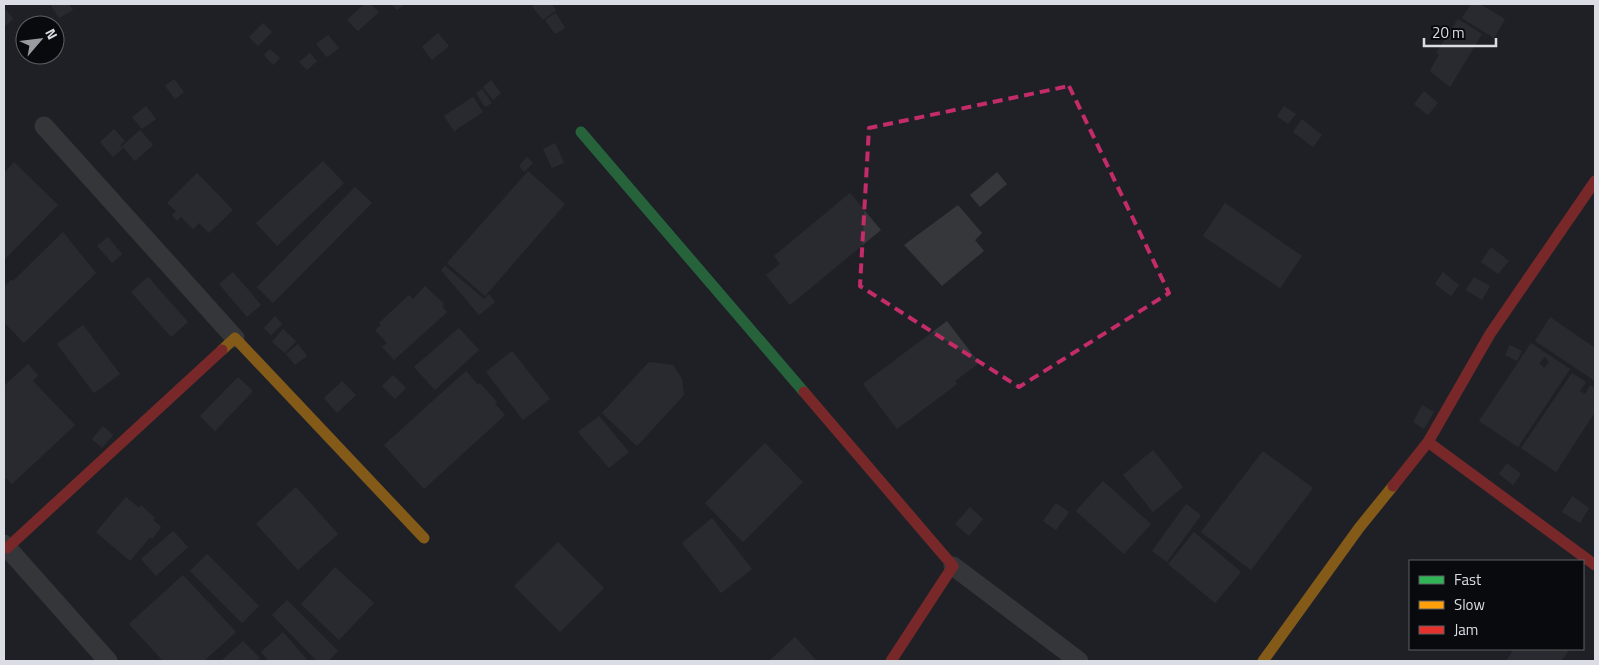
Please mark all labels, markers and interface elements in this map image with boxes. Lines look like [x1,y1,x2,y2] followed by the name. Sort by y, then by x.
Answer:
[15,15,65,65] north arrow
[1424,15,1496,47] scale bar
[1432,21,1465,44] text: 20 m
[40,24,63,43] text: N
[1409,560,1584,650] legend
[1454,568,1482,591] text: Fast
[1454,593,1485,616] text: Slow
[1454,618,1478,641] text: Jam

